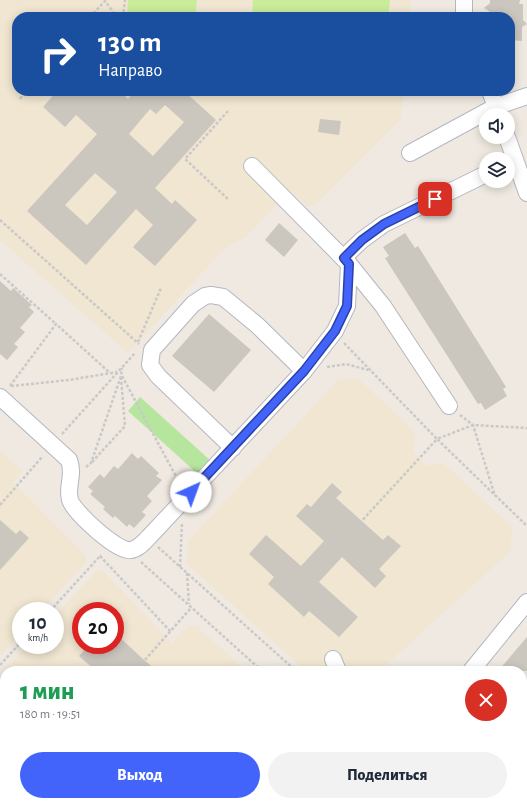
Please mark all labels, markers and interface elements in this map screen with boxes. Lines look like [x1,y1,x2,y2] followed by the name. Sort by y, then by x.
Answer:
[32,28,84,80] icon: right
[98,29,162,57] text: 130 m
[98,62,162,80] text: Направо
[479,108,515,188] map controls
[479,108,515,144] button: sound
[479,152,515,188] button: layers
[418,182,452,216] pin
[424,188,446,210] icon: arrive
[170,471,212,513] position arrow
[72,602,124,654] speed limit sign: 20
[29,613,47,633] text: 10
[28,633,48,643] text: km/h
[465,679,507,721] button: close
[20,680,74,704] text: 1 мин
[20,708,81,721] text: 180 m · 19:51
[20,752,260,798] button: Выход
[268,752,507,798] button: Поделиться

